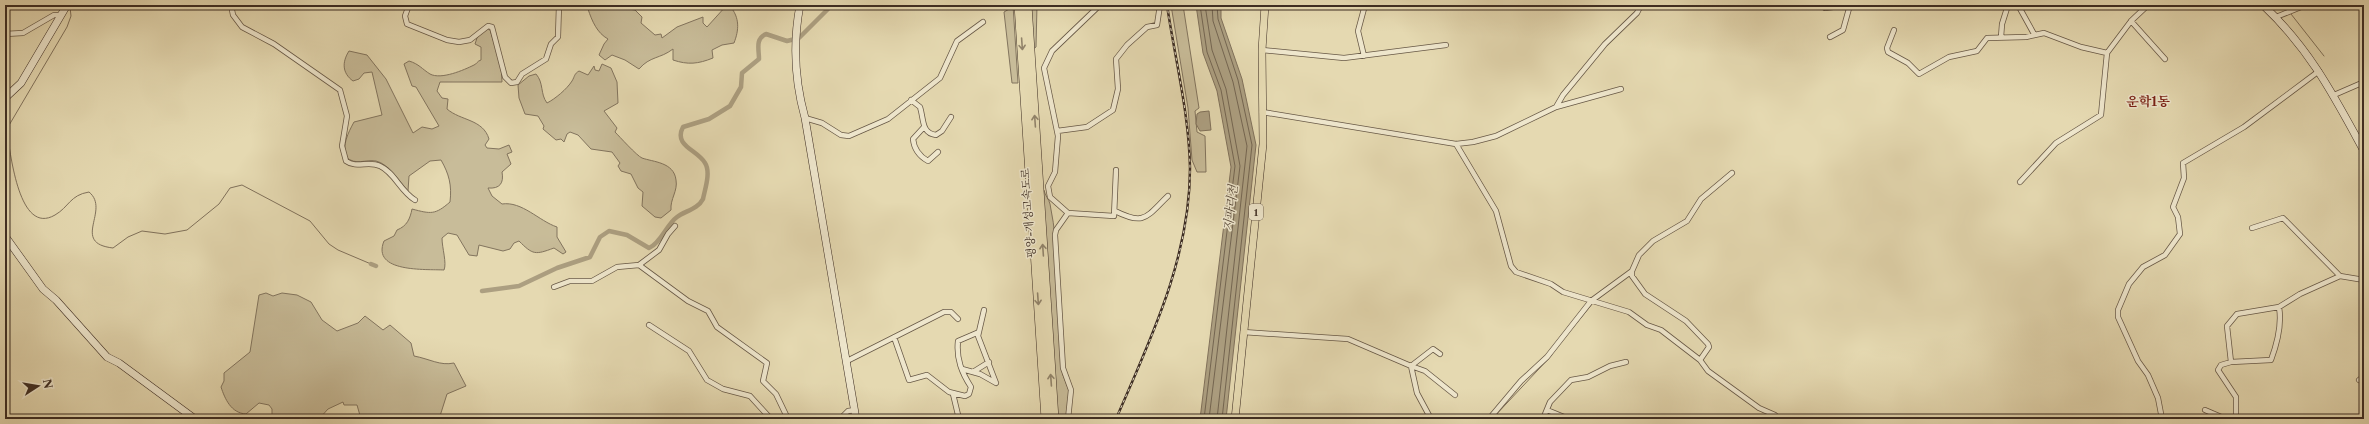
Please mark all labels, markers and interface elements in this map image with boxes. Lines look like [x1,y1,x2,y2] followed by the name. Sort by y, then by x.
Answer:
[1018,37,1025,50] one-way arrow
[2126,93,2170,109] district label: 운학1동
[1031,115,1038,128] one-way arrow
[1018,167,1038,258] street label: 평양-개성고속도로
[1220,183,1240,232] water label: 지파리천
[1249,204,1263,220] road number: 1
[1039,244,1046,257] one-way arrow
[1035,292,1042,305] one-way arrow
[18,366,58,406] north arrow
[1048,374,1055,387] one-way arrow
[40,378,56,390] text: N

